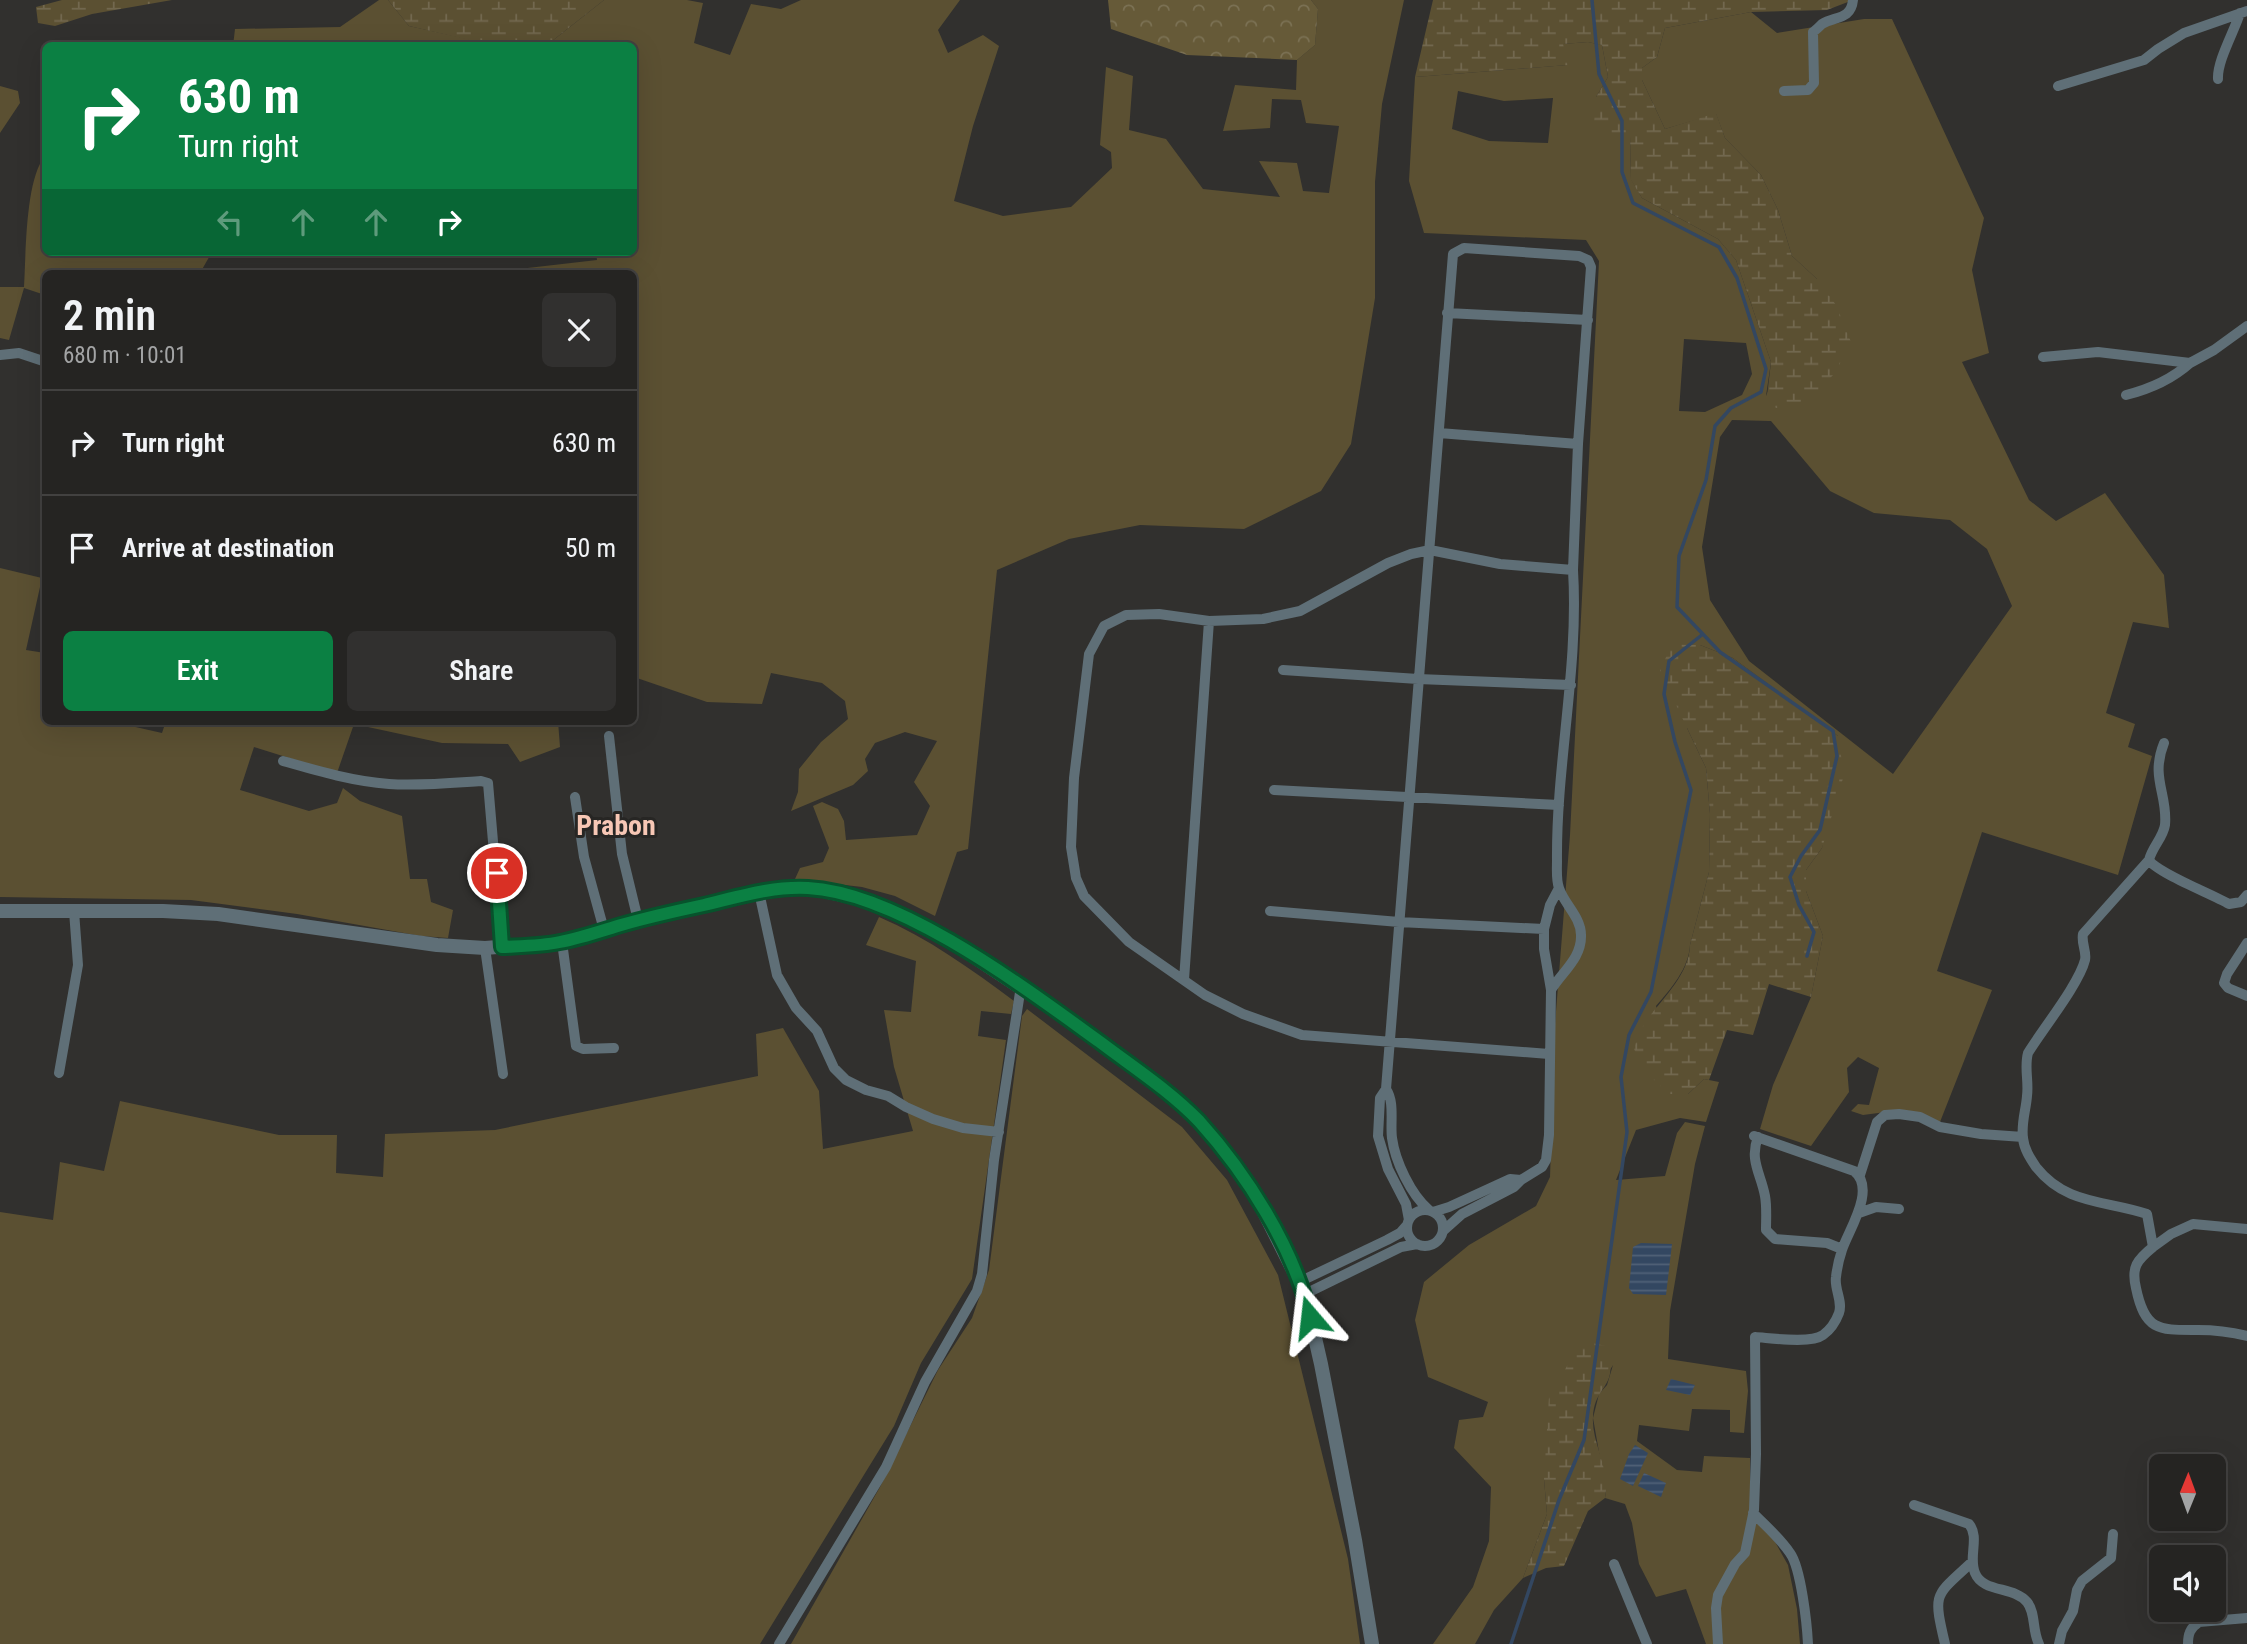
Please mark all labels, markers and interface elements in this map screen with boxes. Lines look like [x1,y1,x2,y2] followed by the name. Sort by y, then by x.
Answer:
[178,68,300,125] text: 630 m
[63,70,154,161] icon: right
[178,127,299,165] text: Turn right
[211,203,249,241] icon: left
[284,203,322,241] icon: ahead
[357,203,395,241] icon: ahead
[430,203,468,241] icon: right
[63,291,156,340] text: 2 min
[542,293,616,367] button: close
[63,342,187,369] text: 680 m · 10:01
[63,424,101,462] icon: right
[122,428,224,458] text: Turn right
[552,428,616,458] text: 630 m
[63,529,101,567] icon: arrive
[122,533,334,563] text: Arrive at destination
[565,533,616,563] text: 50 m
[63,631,333,711] button: Exit
[347,631,616,711] button: Share
[576,809,656,842] district label: Prabon
[467,843,527,903] pin
[478,854,516,892] icon: arrive
[1273,1280,1347,1354] position arrow
[2149,1454,2226,1531] north arrow
[2149,1454,2226,1622] map controls
[2149,1545,2226,1622] button: sound

